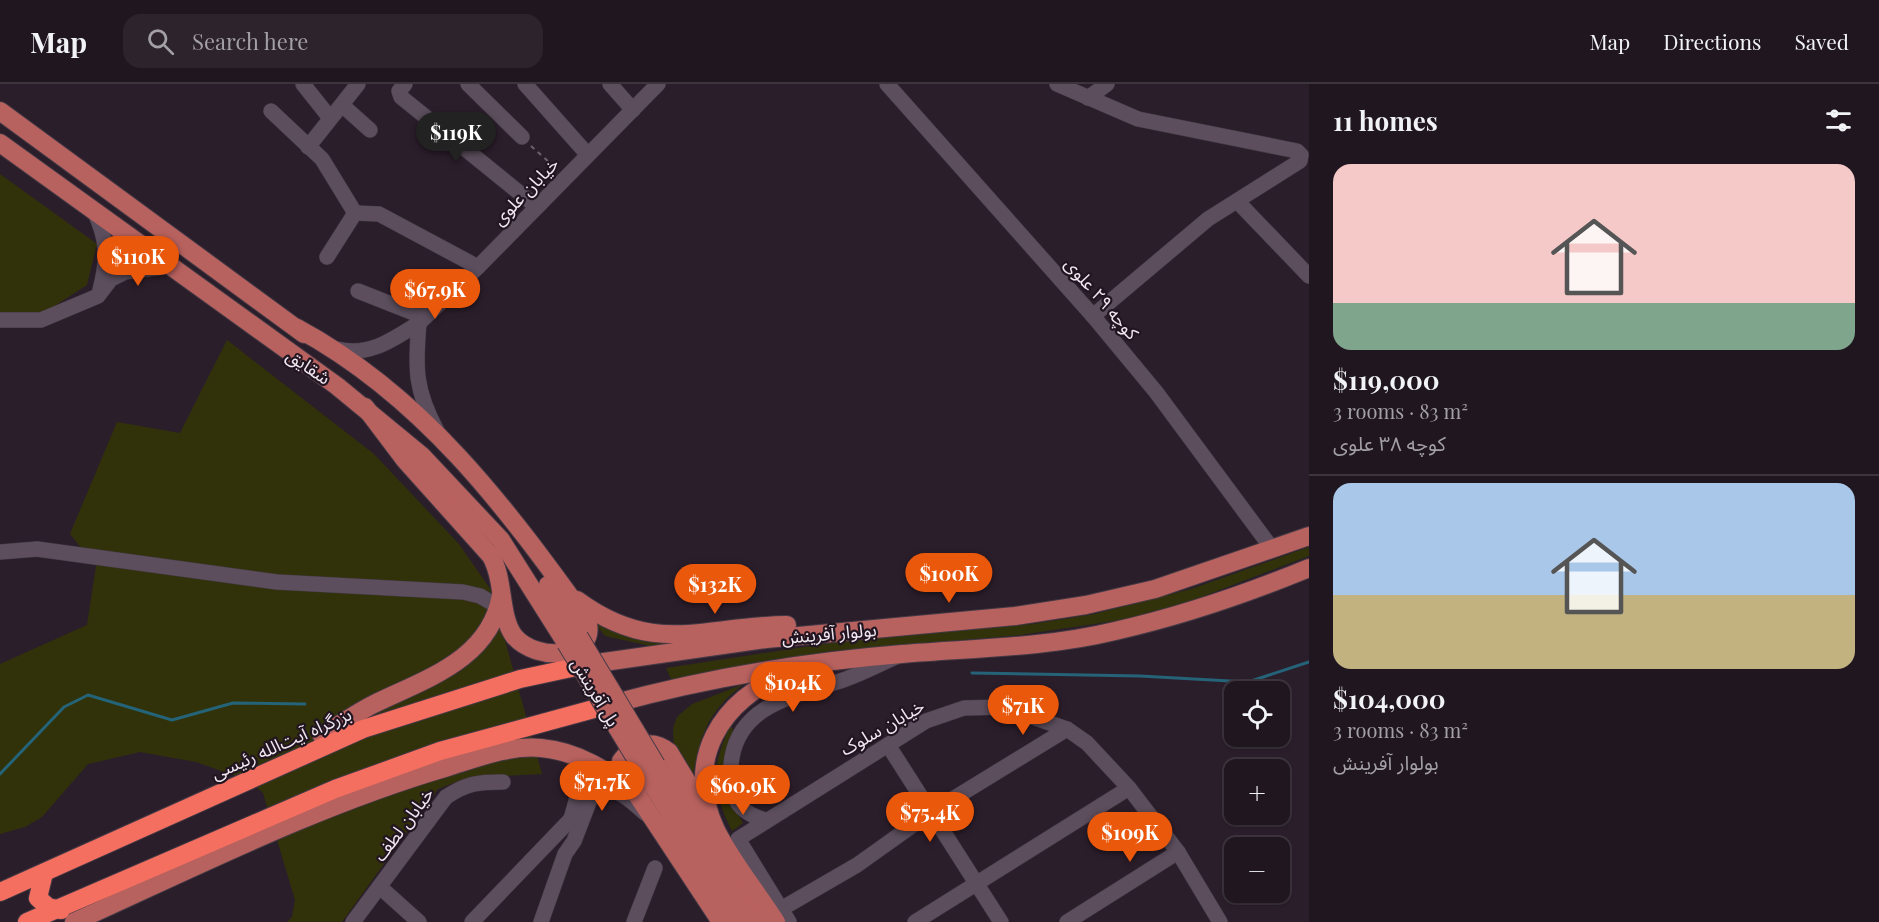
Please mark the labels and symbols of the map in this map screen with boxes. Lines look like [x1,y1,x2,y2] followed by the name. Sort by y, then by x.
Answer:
[414,112,498,163] pin: $119K
[486,152,564,230] street label: خیابان علوی
[96,236,180,287] pin: $110K
[1060,252,1145,345] street label: کوچه ۲۹ علوی
[386,269,484,320] pin: $67.9K
[282,343,336,389] street label: شقایق
[907,553,991,604] pin: $100K
[673,564,757,615] pin: $132K
[781,617,877,649] street label: بولوار آفرینش
[566,653,626,731] street label: پل آفرینش
[751,662,835,713] pin: $104K
[987,685,1059,736] pin: $71K
[836,693,928,761] street label: خیابان سلوک
[207,701,355,785] street label: بزرگراه آیت‌الله رئیسی
[553,761,651,812] pin: $71.7K
[694,765,792,816] pin: $60.9K
[367,782,439,866] street label: خیابان لطف
[881,792,979,843] pin: $75.4K
[1088,812,1172,863] pin: $109K

